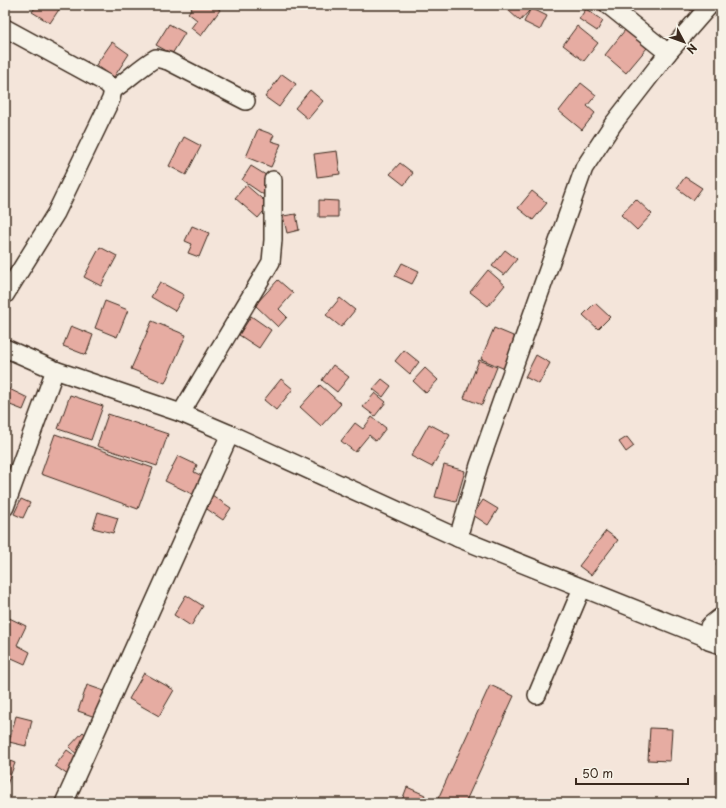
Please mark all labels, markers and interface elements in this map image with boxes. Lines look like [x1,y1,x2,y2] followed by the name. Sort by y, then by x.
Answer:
[664,22,704,62] north arrow
[682,40,701,58] text: N
[576,760,688,786] scale bar
[582,764,613,782] text: 50 m

